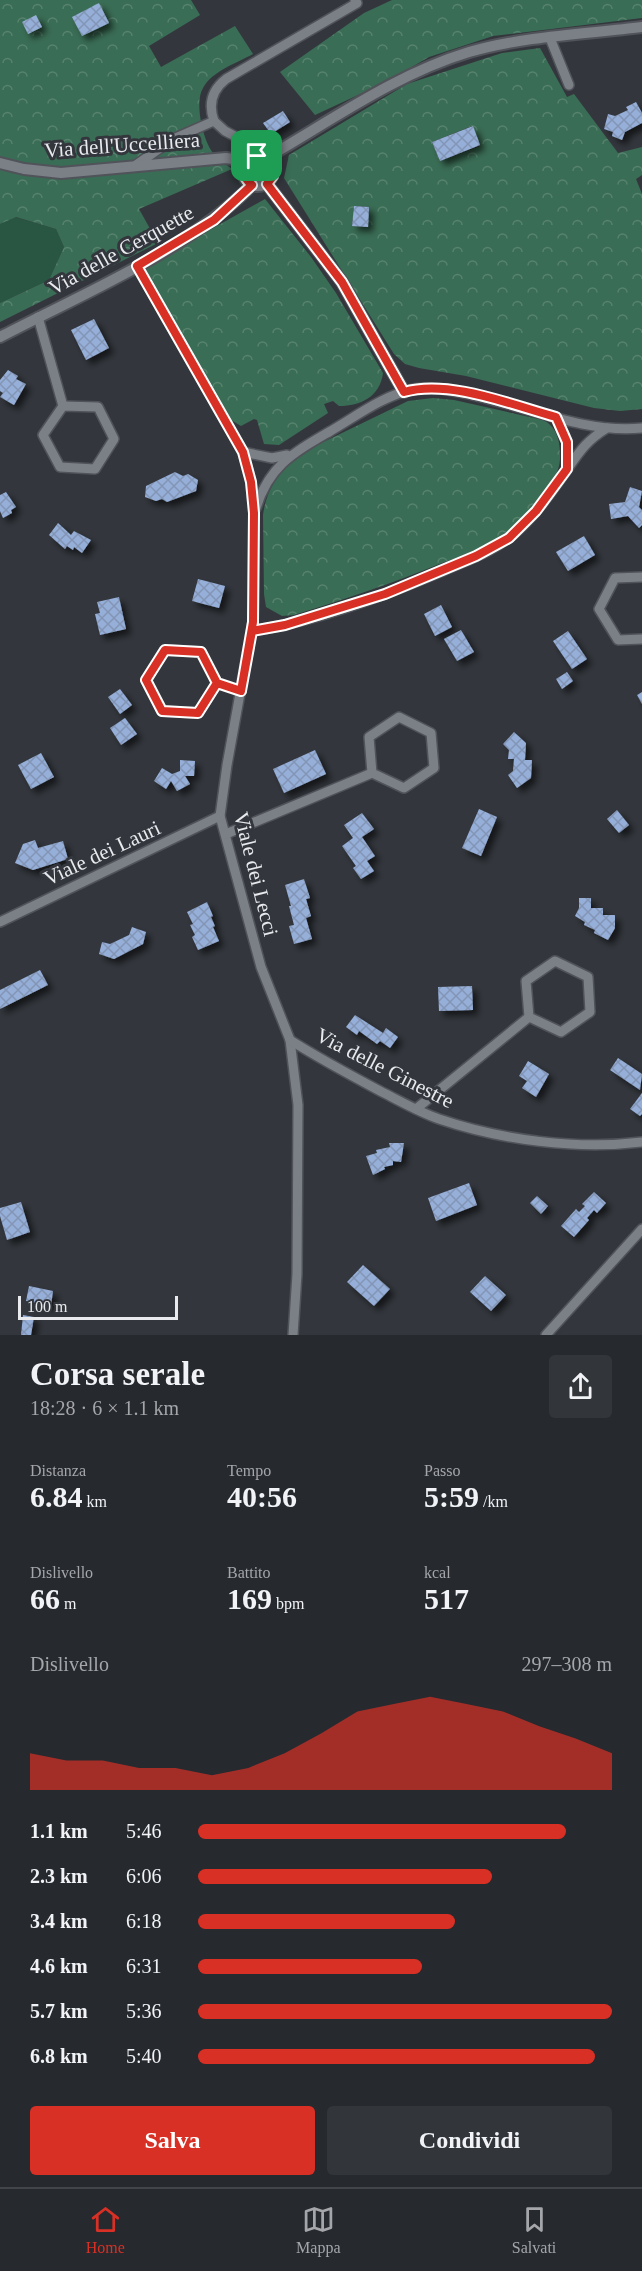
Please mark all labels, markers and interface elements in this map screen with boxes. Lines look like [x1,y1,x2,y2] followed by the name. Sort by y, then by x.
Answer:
[43,128,201,162] street label: Via dell'Uccelliera
[231,130,282,181] pin
[240,139,273,172] icon: arrive
[44,200,198,300] street label: Via delle Cerquette
[229,809,283,939] street label: Viale dei Lecci
[40,815,164,890] street label: Viale dei Lauri
[312,1023,458,1113] street label: Via delle Ginestre
[18,1293,178,1320] scale bar
[27,1298,67,1315] text: 100 m
[549,1355,612,1418] button: share
[30,1356,205,1392] text: Corsa serale
[30,1397,179,1419] text: 18:28 · 6 × 1.1 km
[30,1462,86,1479] text: Distanza
[227,1462,271,1479] text: Tempo
[424,1462,460,1479] text: Passo
[30,1480,83,1513] text: 6.84
[227,1480,297,1513] text: 40:56
[424,1480,479,1513] text: 5:59
[83,1493,107,1510] text: km
[479,1493,508,1510] text: /km
[30,1564,93,1581] text: Dislivello
[227,1564,271,1581] text: Battito
[424,1564,451,1581] text: kcal
[30,1582,60,1615] text: 66
[227,1582,272,1615] text: 169
[424,1582,469,1615] text: 517
[60,1595,76,1612] text: m
[272,1595,304,1612] text: bpm
[30,1653,109,1675] text: Dislivello
[521,1653,612,1675] text: 297–308 m
[30,1820,88,1842] text: 1.1 km
[126,1820,162,1842] text: 5:46
[30,1865,88,1887] text: 2.3 km
[126,1865,162,1887] text: 6:06
[30,1910,88,1932] text: 3.4 km
[126,1910,162,1932] text: 6:18
[30,1955,88,1977] text: 4.6 km
[126,1955,162,1977] text: 6:31
[30,2000,88,2022] text: 5.7 km
[126,2000,162,2022] text: 5:36
[30,2045,88,2067] text: 6.8 km
[126,2045,162,2067] text: 5:40
[30,2106,315,2175] button: Salva
[327,2106,612,2175] button: Condividi
[86,2203,125,2257] tab: Home
[296,2203,341,2257] tab: Mappa
[512,2203,556,2257] tab: Salvati

